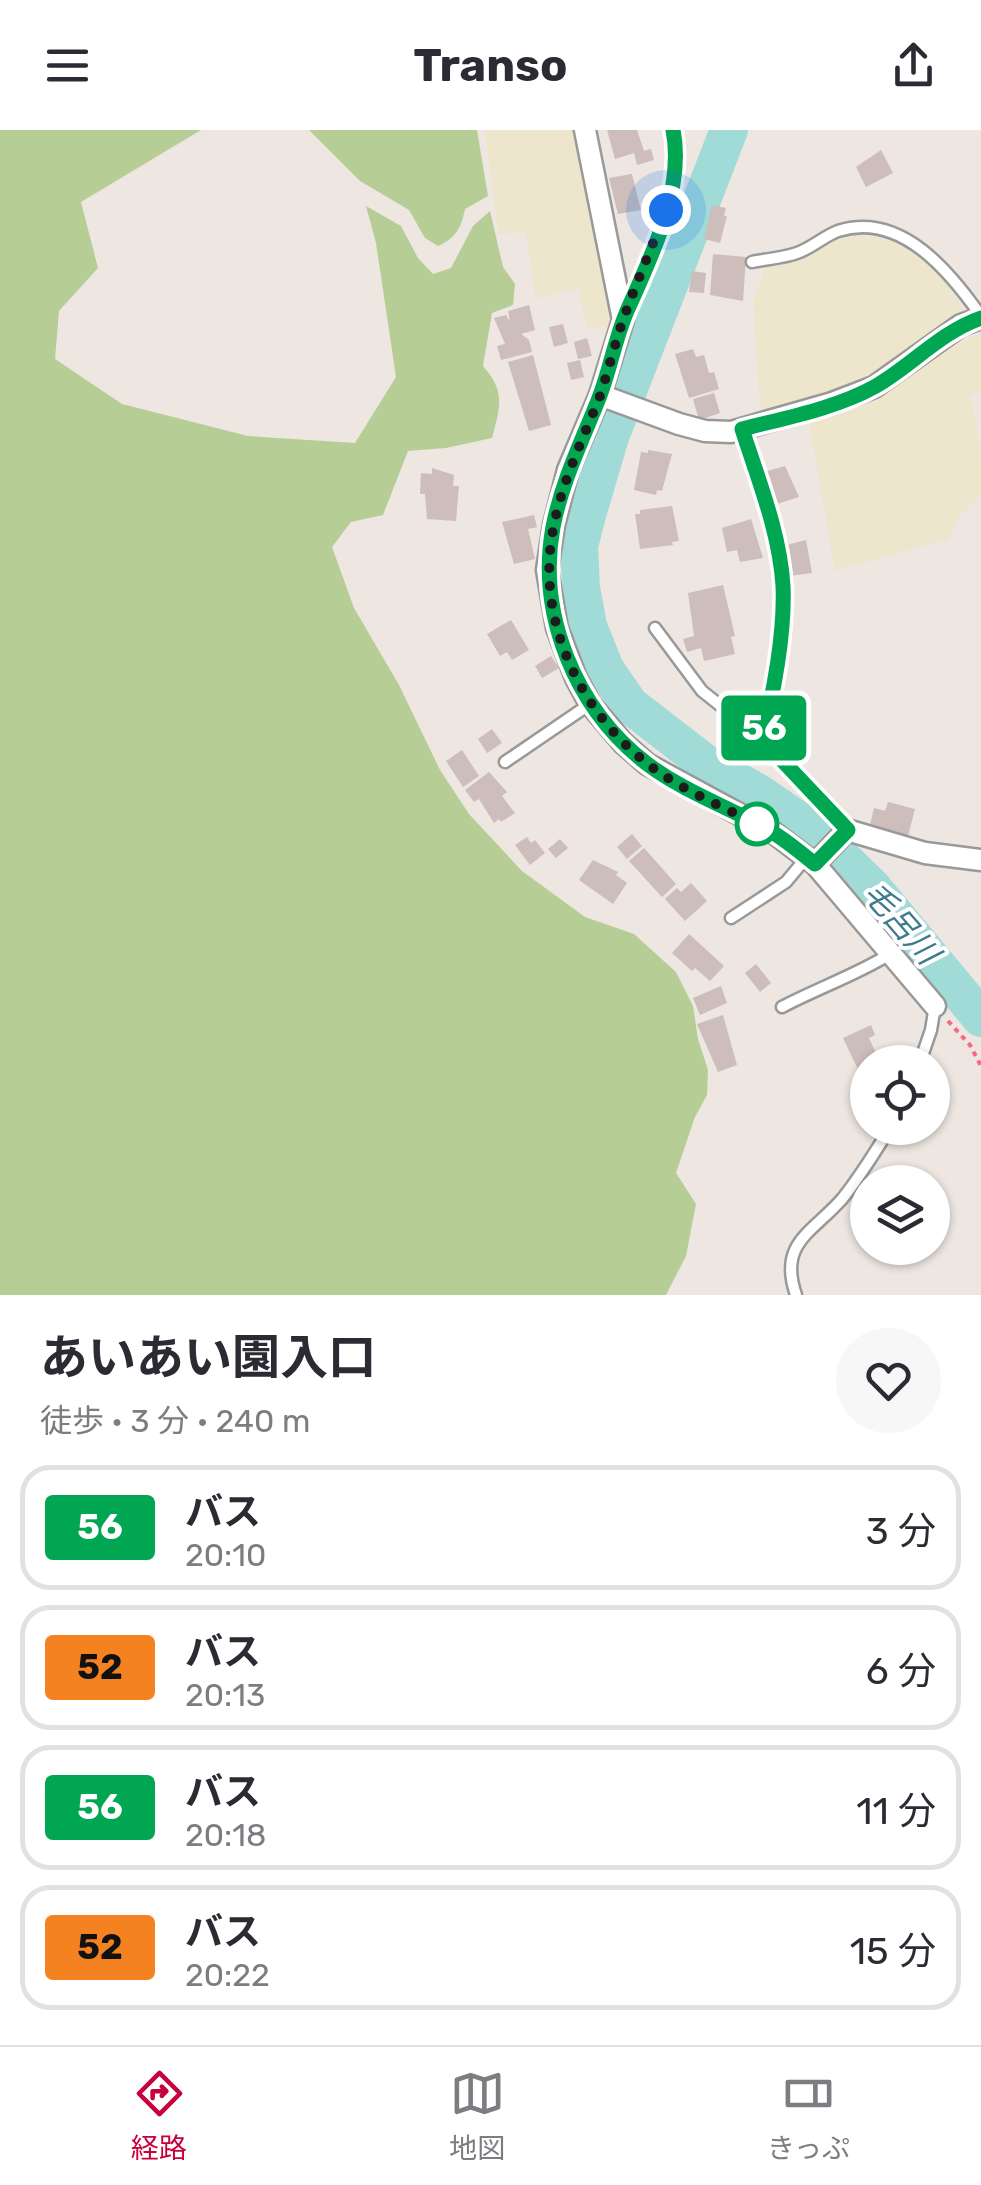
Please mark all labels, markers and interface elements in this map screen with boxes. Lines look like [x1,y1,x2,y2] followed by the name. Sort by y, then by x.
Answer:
[40,38,95,93] icon: menu
[886,38,941,93] icon: share
[414,39,567,92] text: Transo
[641,185,691,235] your location
[719,696,809,760] line badge: 56
[741,707,787,749] text: 56
[736,803,778,845] unlabelled marker
[855,874,949,974] water label: 毛呂川
[850,1045,950,1265] map controls
[850,1045,950,1145] button: locate
[850,1165,950,1265] button: layers
[836,1328,941,1433] button: heart
[40,1329,376,1386] text: あいあい園入口
[40,1402,311,1440] text: 徒歩 · 3 分 · 240 m
[185,1489,261,1535] text: バス
[77,1506,123,1548] text: 56
[866,1508,936,1554] text: 3 分
[185,1536,266,1574] text: 20:10
[185,1629,261,1675] text: バス
[77,1646,123,1688] text: 52
[866,1648,936,1694] text: 6 分
[185,1676,265,1714] text: 20:13
[185,1769,261,1815] text: バス
[77,1786,123,1828] text: 56
[856,1788,936,1834] text: 11 分
[185,1816,266,1854] text: 20:18
[185,1909,261,1955] text: バス
[77,1926,123,1968] text: 52
[850,1928,936,1974] text: 15 分
[185,1956,270,1994] text: 20:22
[131,2066,187,2166] tab: 経路
[449,2066,505,2166] tab: 地図
[767,2066,850,2166] tab: きっぷ

